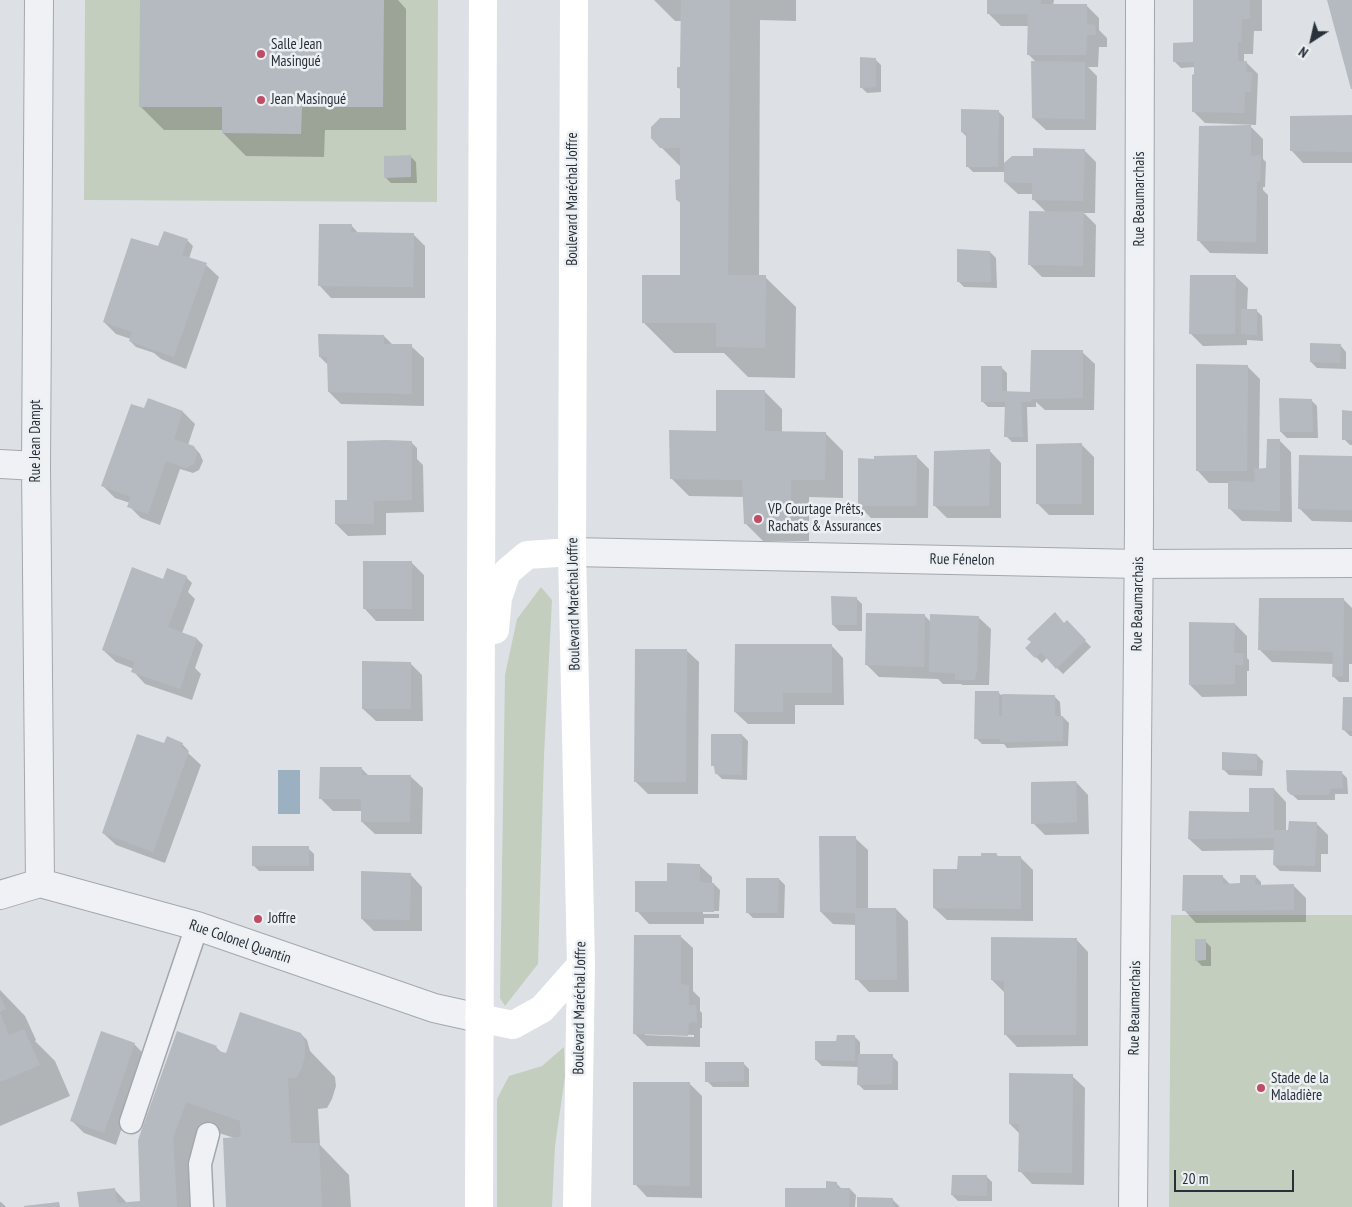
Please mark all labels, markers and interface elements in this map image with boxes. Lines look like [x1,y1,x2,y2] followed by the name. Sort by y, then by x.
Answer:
[1287,15,1337,65] north arrow
[271,36,322,71] place label: Salle Jean Masingué
[1295,43,1312,62] text: N
[255,48,267,60] marker: Salle Jean Masingué
[271,91,346,109] place label: Jean Masingué
[255,94,267,106] marker: Jean Masingué
[564,132,582,266] street label: Boulevard Maréchal Joffre
[1131,152,1149,246] street label: Rue Beaumarchais
[27,400,45,482] street label: Rue Jean Dampt
[768,501,881,536] place label: VP Courtage Prêts, Rachats & Assurances
[752,513,764,525] marker: VP Courtage Prêts, Rachats & Assurances
[564,537,584,671] street label: Boulevard Maréchal Joffre
[929,550,995,570] street label: Rue Fénelon
[1128,556,1148,652] street label: Rue Beaumarchais
[268,910,296,928] place label: Joffre
[252,913,264,925] marker: Joffre
[187,916,293,968] street label: Rue Colonel Quantin
[570,941,590,1075] street label: Boulevard Maréchal Joffre
[1125,960,1145,1056] street label: Rue Beaumarchais
[1271,1070,1329,1105] place label: Stade de la Maladière
[1255,1082,1267,1094] marker: Stade de la Maladière
[1177,1160,1297,1192] scale bar
[1182,1169,1208,1188] text: 20 m

